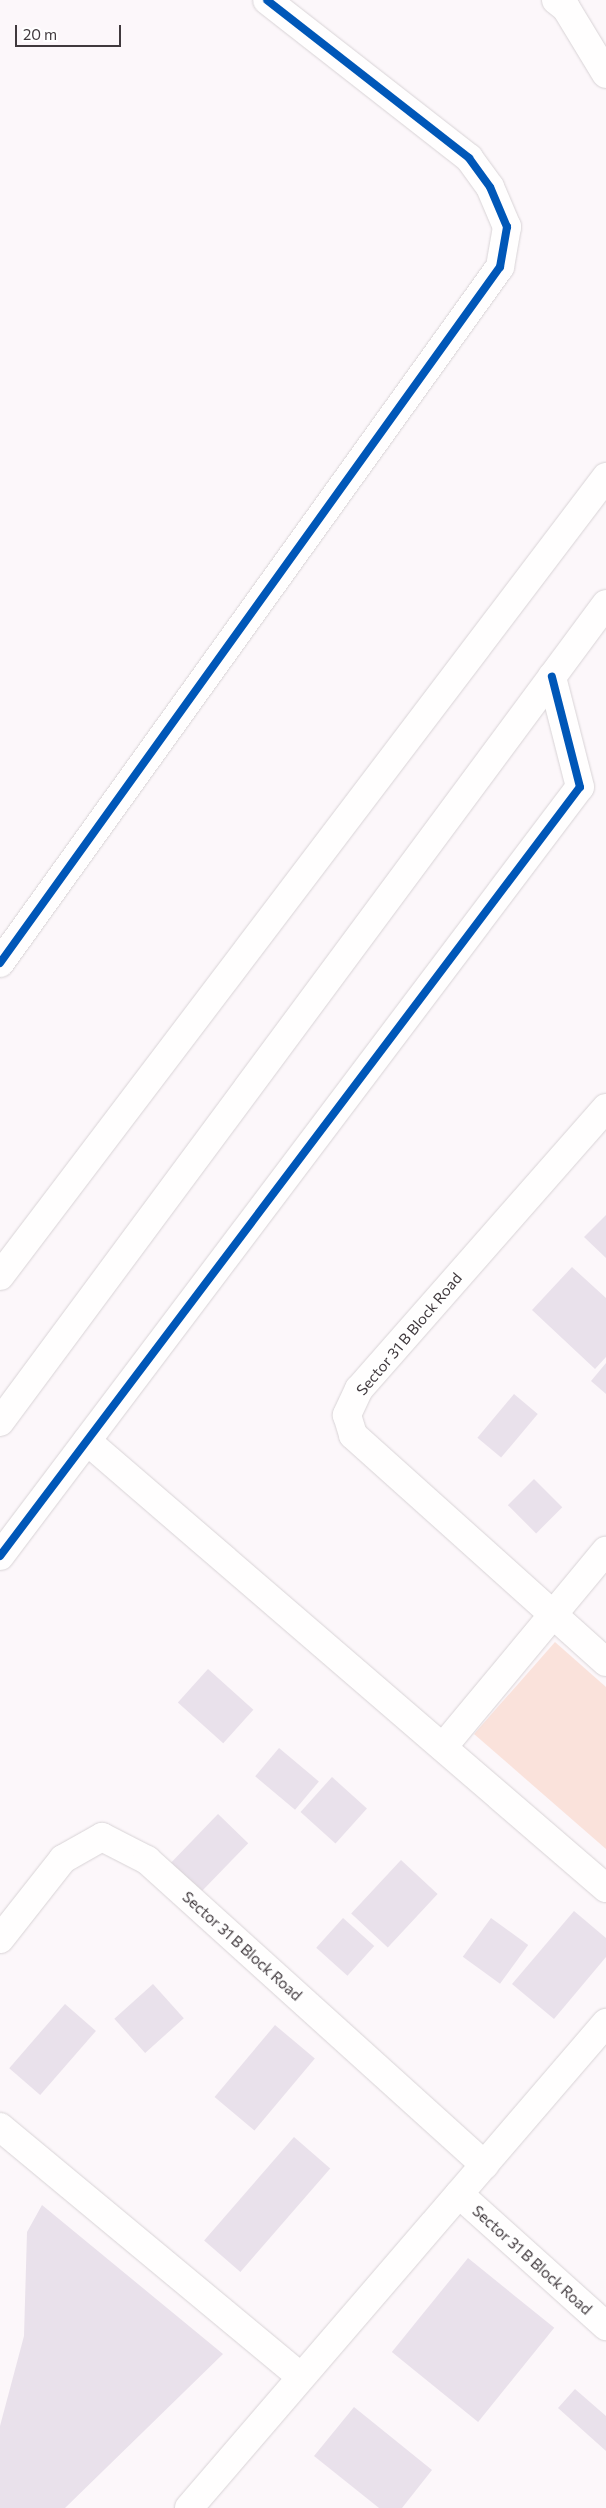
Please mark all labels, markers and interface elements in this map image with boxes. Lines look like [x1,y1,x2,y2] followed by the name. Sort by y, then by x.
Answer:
[18,15,124,47] scale bar
[23,25,57,43] text: 20 m
[353,1269,465,1399] street label: Sector 31 B Block Road
[179,1888,305,2004] street label: Sector 31 B Block Road
[469,2202,595,2318] street label: Sector 31 B Block Road

